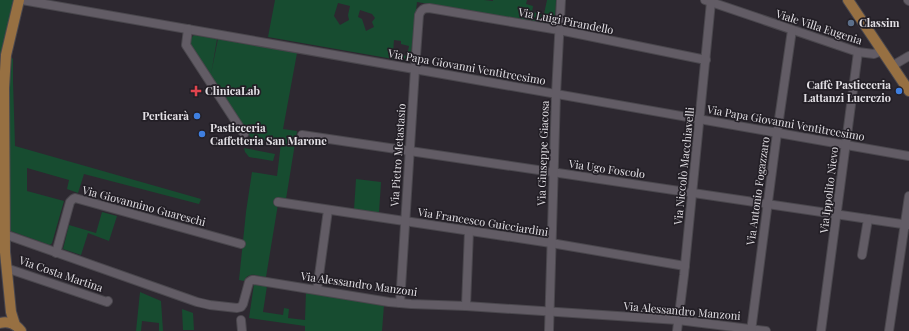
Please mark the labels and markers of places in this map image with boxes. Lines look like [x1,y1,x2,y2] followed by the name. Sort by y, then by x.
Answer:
[859,15,900,30] place label: Classim
[846,18,856,28] marker: Classim
[803,77,891,105] place label: Caffè Pasticceria Lattanzi Lucrezio
[205,83,260,98] place label: ClinicaLab
[190,85,202,97] marker: ClinicaLab
[894,86,904,96] marker: Caffè Pasticceria Lattanzi Lucrezio
[142,108,189,123] place label: Perticarà
[192,111,202,121] marker: Perticarà
[210,120,327,148] place label: Pasticceria Caffetteria San Marone
[197,129,207,139] marker: Pasticceria Caffetteria San Marone

